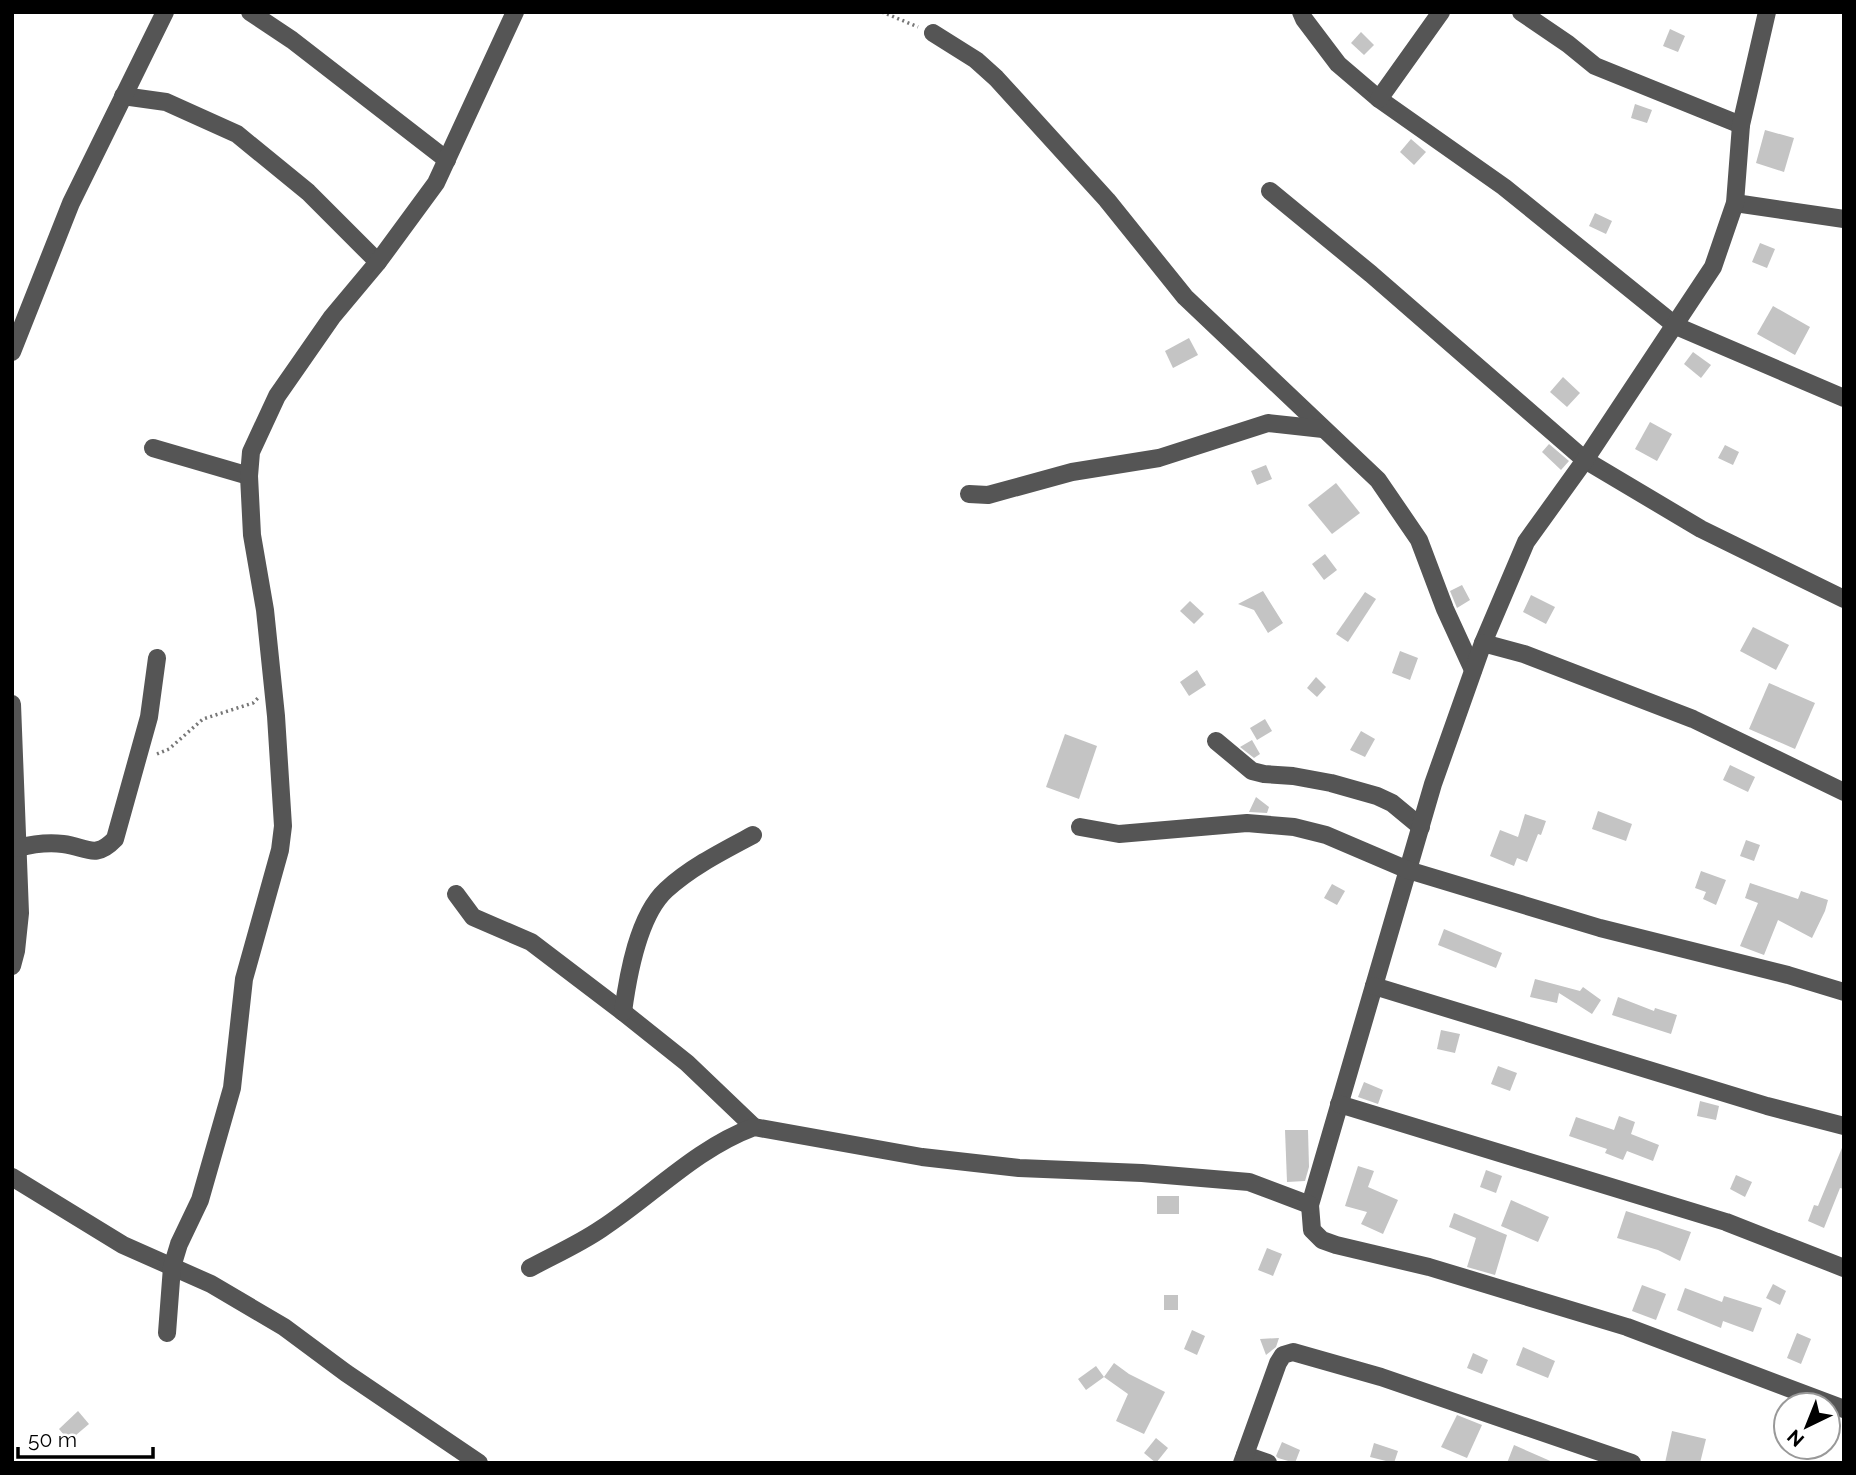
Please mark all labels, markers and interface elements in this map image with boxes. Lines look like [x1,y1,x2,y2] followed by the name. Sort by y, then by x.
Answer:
[1772,1391,1842,1461] north arrow
[18,1416,152,1460] scale bar
[1783,1425,1808,1451] text: N
[28,1427,77,1452] text: 50 m

